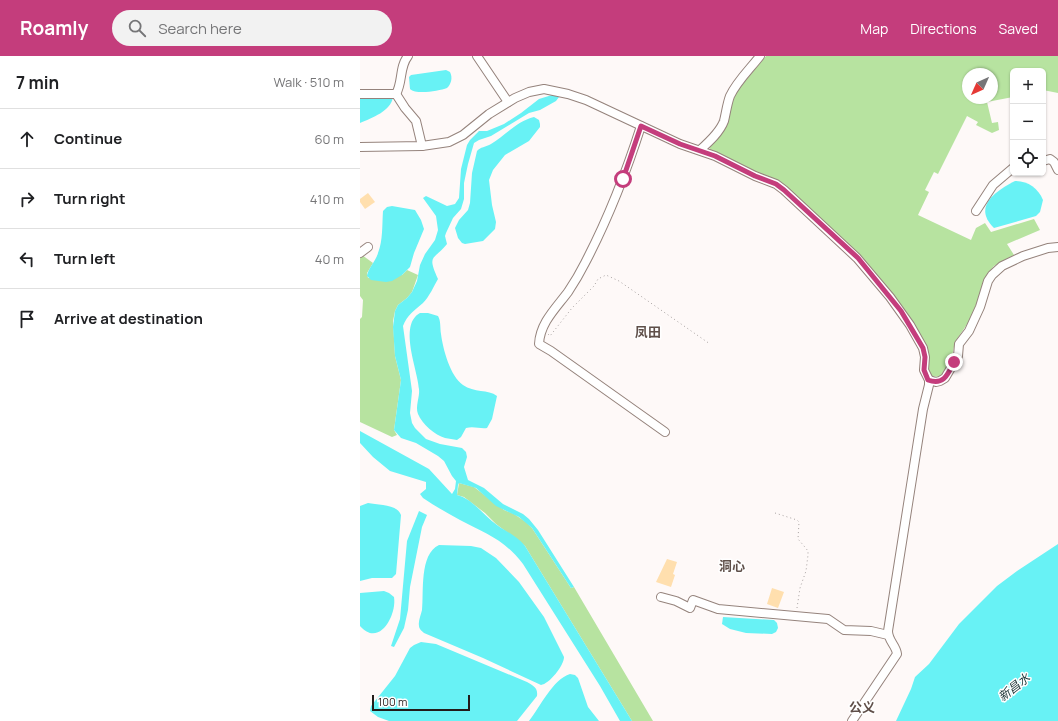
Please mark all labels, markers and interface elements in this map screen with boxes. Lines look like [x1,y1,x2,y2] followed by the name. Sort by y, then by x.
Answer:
[112,10,392,46] search box
[20,15,88,41] text: Roamly
[126,17,148,39] icon: search
[158,18,242,39] text: Search here
[860,19,888,38] text: Map
[910,19,977,38] text: Directions
[999,19,1038,38] text: Saved
[962,68,998,104] north arrow
[1010,68,1046,176] map controls
[1010,68,1046,104] button: +
[16,71,59,94] text: 7 min
[273,73,344,91] text: Walk · 510 m
[1010,104,1046,140] button: −
[16,128,38,150] icon: ahead
[54,128,122,149] text: Continue
[314,130,344,148] text: 60 m
[1010,140,1046,176] button: locate
[614,170,632,188] route start
[16,188,38,210] icon: right
[54,188,125,209] text: Turn right
[310,190,344,208] text: 410 m
[16,248,38,270] icon: left
[54,248,116,269] text: Turn left
[315,250,344,268] text: 40 m
[16,308,38,330] icon: arrive
[54,308,203,329] text: Arrive at destination
[635,323,661,341] district label: 凤田
[945,353,963,371] route end
[719,557,745,575] district label: 洞心
[995,669,1034,705] water label: 新昌水
[372,693,470,712] scale bar
[378,694,407,709] text: 100 m
[849,698,875,716] district label: 公义

